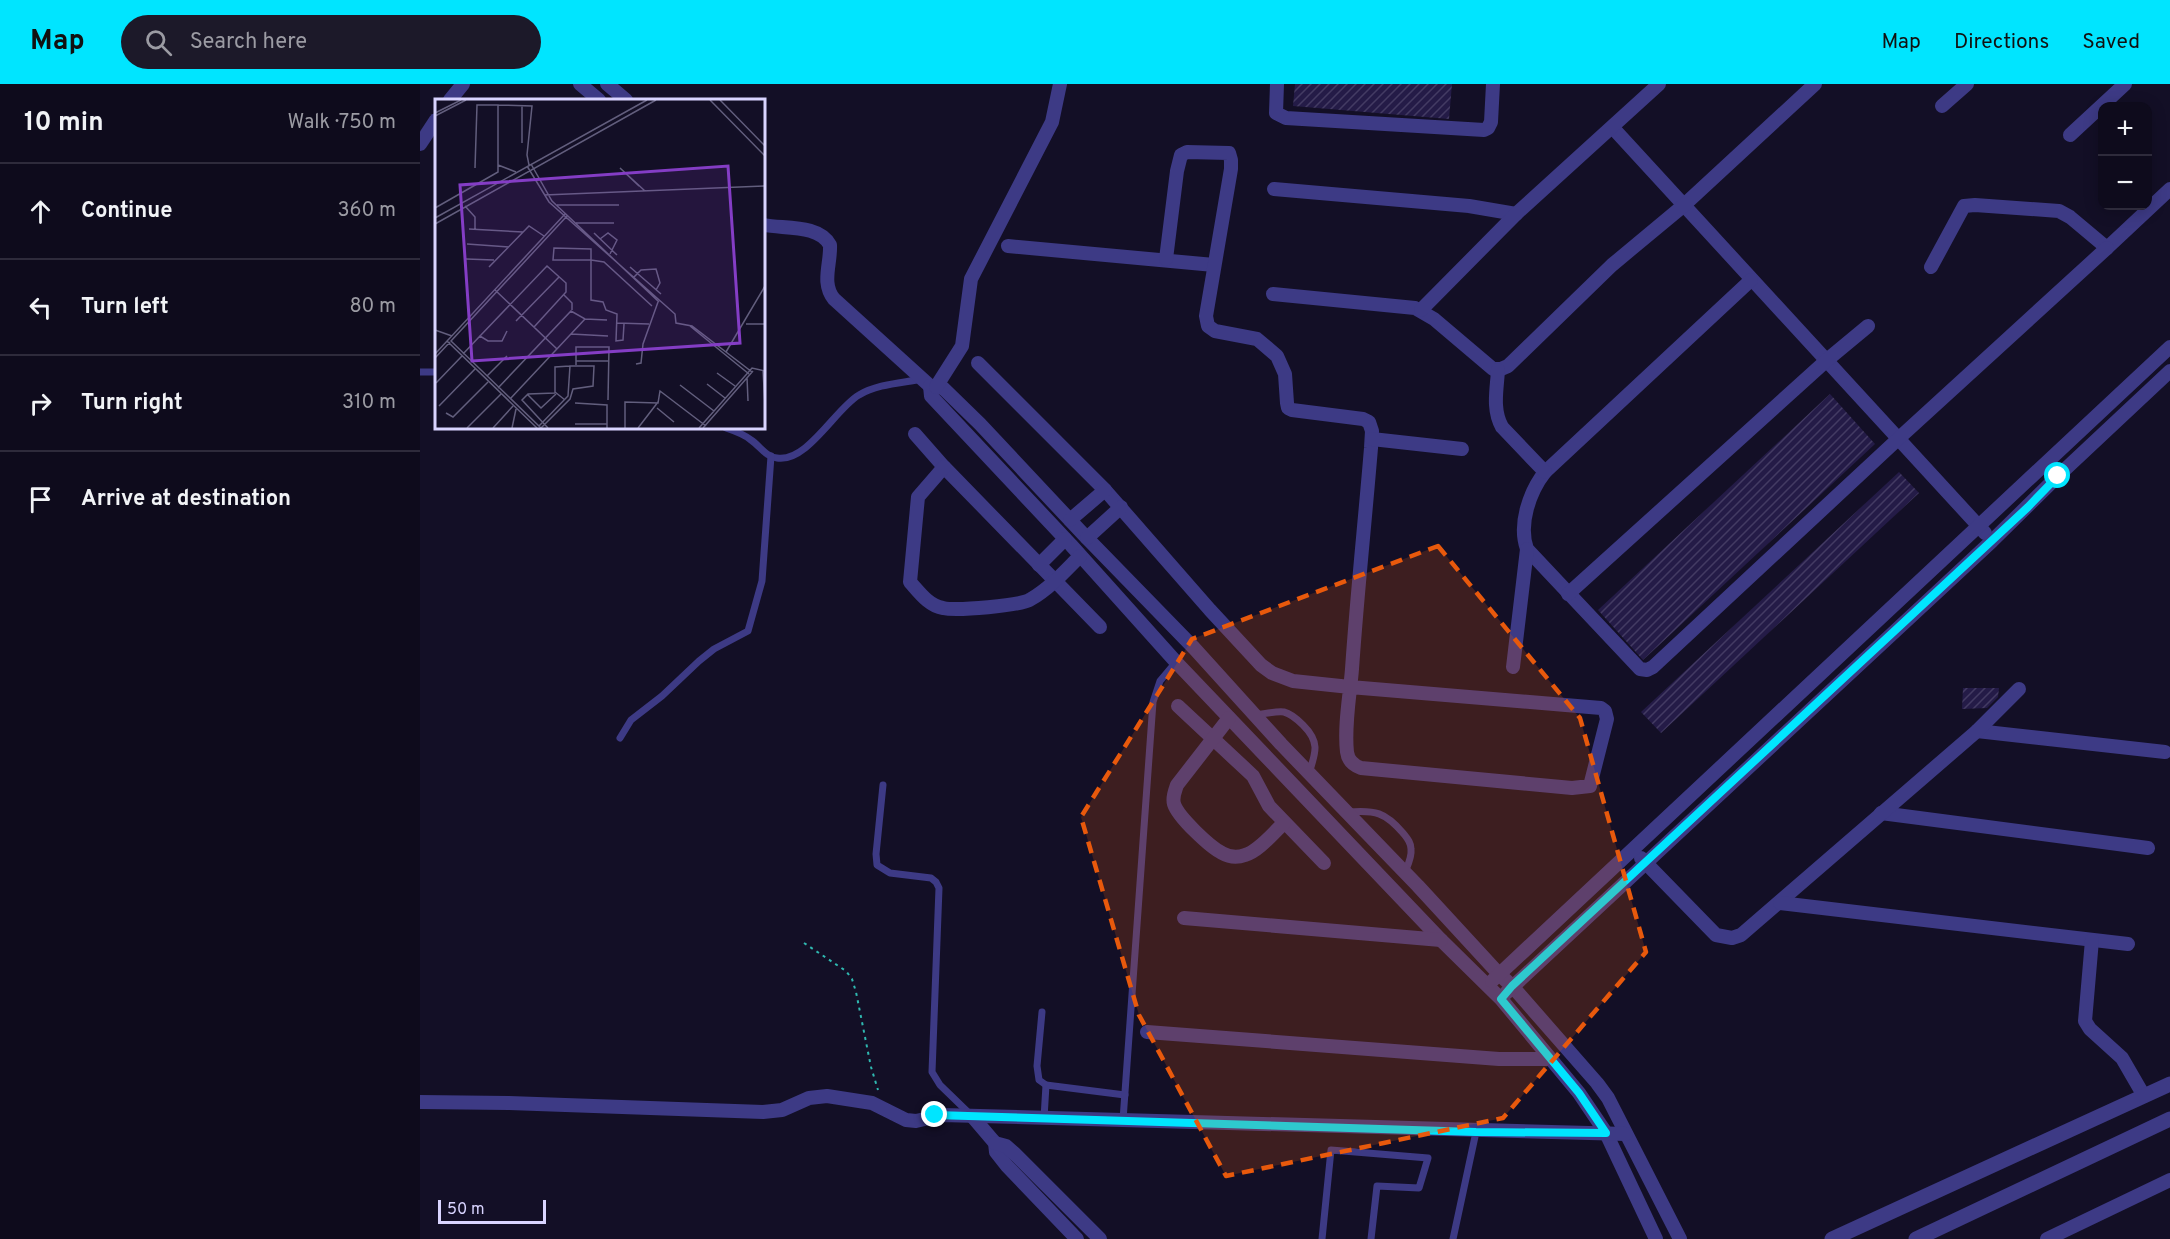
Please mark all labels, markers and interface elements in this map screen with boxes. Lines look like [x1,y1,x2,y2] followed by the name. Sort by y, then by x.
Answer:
[121,15,541,69] search box
[30,24,85,60] text: Map
[142,26,175,59] icon: search
[190,29,307,56] text: Search here
[1881,29,1921,56] text: Map
[1954,29,2049,56] text: Directions
[2082,29,2140,56] text: Saved
[435,99,765,429] inset map
[2098,102,2152,210] map controls
[2098,102,2152,156] button: +
[24,107,104,140] text: 10 min
[287,110,396,136] text: Walk · 750 m
[2098,156,2152,210] button: −
[24,195,57,228] icon: ahead
[81,198,172,225] text: Continue
[338,198,396,224] text: 360 m
[24,291,57,324] icon: left
[81,294,169,321] text: Turn left
[350,294,396,320] text: 80 m
[24,387,57,420] icon: right
[81,390,183,417] text: Turn right
[342,390,396,416] text: 310 m
[2044,462,2070,488] route start
[24,483,57,516] icon: arrive
[81,486,291,513] text: Arrive at destination
[921,1101,947,1127] route end
[438,1197,546,1224] scale bar
[447,1200,485,1220] text: 50 m

